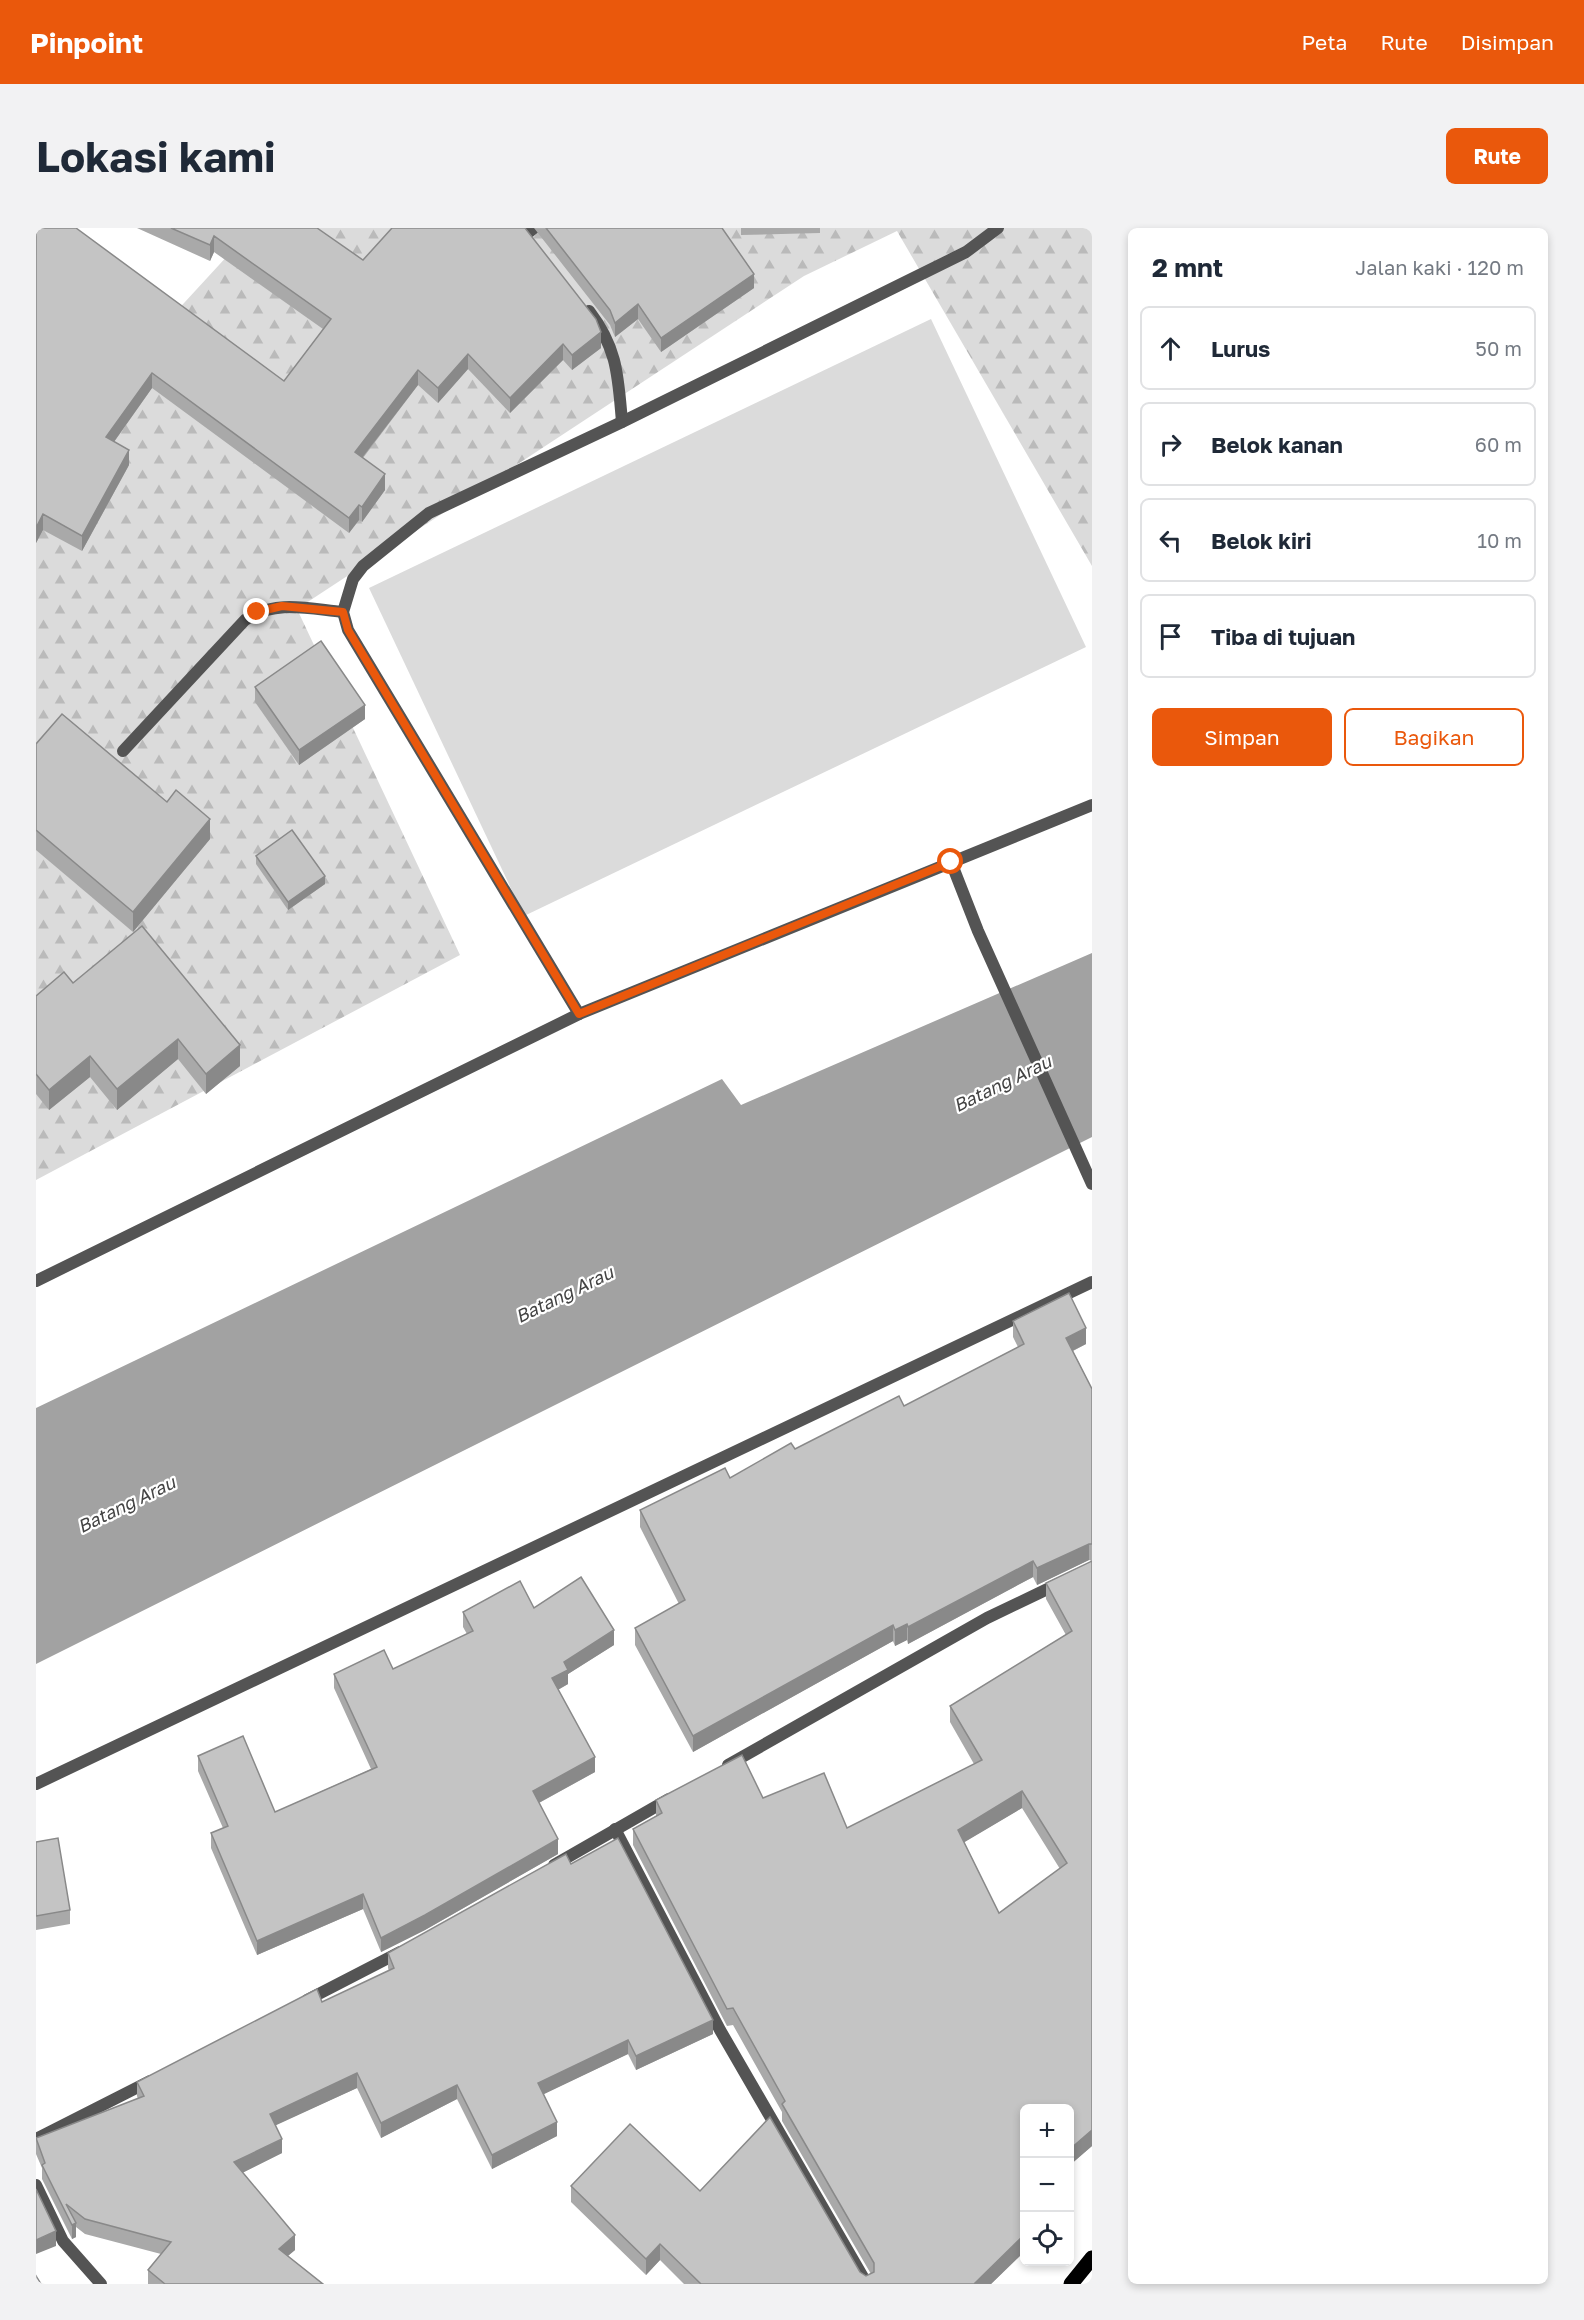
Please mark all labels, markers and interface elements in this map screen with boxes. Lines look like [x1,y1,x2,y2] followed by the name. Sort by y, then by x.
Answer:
[30,26,143,59] text: Pinpoint
[1301,29,1347,55] text: Peta
[1380,29,1428,55] text: Rute
[1461,29,1554,55] text: Disimpan
[1446,128,1548,184] button: Rute
[36,131,276,181] text: Lokasi kami
[1152,252,1223,283] text: 2 mnt
[1355,255,1524,279] text: Jalan kaki · 120 m
[1154,332,1187,365] icon: ahead
[1211,335,1270,362] text: Lurus
[1475,336,1522,360] text: 50 m
[1154,428,1187,461] icon: right
[1211,431,1343,458] text: Belok kanan
[1475,432,1522,456] text: 60 m
[1154,524,1187,557] icon: left
[1211,527,1312,554] text: Belok kiri
[1477,528,1522,552] text: 10 m
[243,598,269,624] route end
[1154,620,1187,653] icon: arrive
[1211,623,1355,650] text: Tiba di tujuan
[1152,708,1332,766] button: Simpan
[1344,708,1524,766] button: Bagikan
[937,848,963,874] route start
[950,1049,1055,1116] water label: Batang Arau
[512,1260,617,1327] water label: Batang Arau
[74,1470,179,1537] water label: Batang Arau
[1020,2104,1074,2266] map controls
[1020,2104,1074,2158] button: +
[1020,2158,1074,2212] button: −
[1020,2212,1074,2266] button: locate

